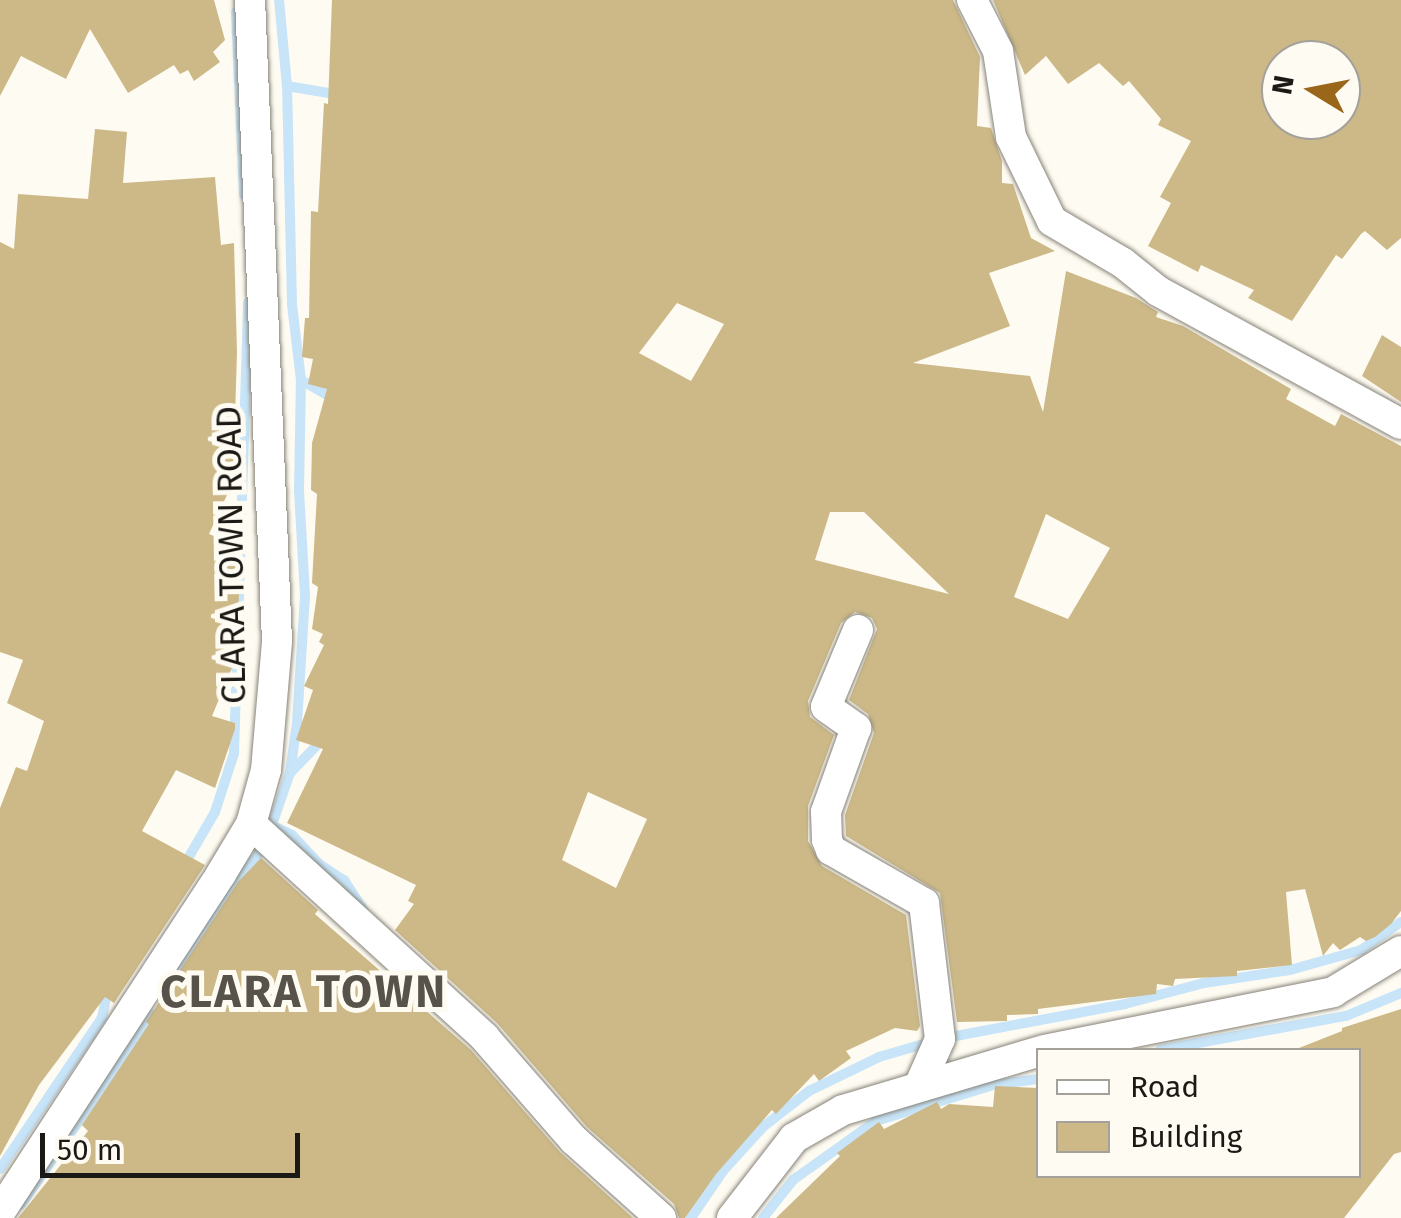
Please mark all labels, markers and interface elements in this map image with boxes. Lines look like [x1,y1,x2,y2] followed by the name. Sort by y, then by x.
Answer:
[1261,40,1361,140] north arrow
[1265,73,1301,97] text: N
[207,406,255,704] street label: CLARA TOWN ROAD
[160,966,448,1020] district label: CLARA TOWN
[1036,1048,1361,1178] legend
[1130,1069,1199,1105] text: Road
[45,1113,305,1175] scale bar
[1130,1119,1242,1155] text: Building
[57,1132,122,1168] text: 50 m

